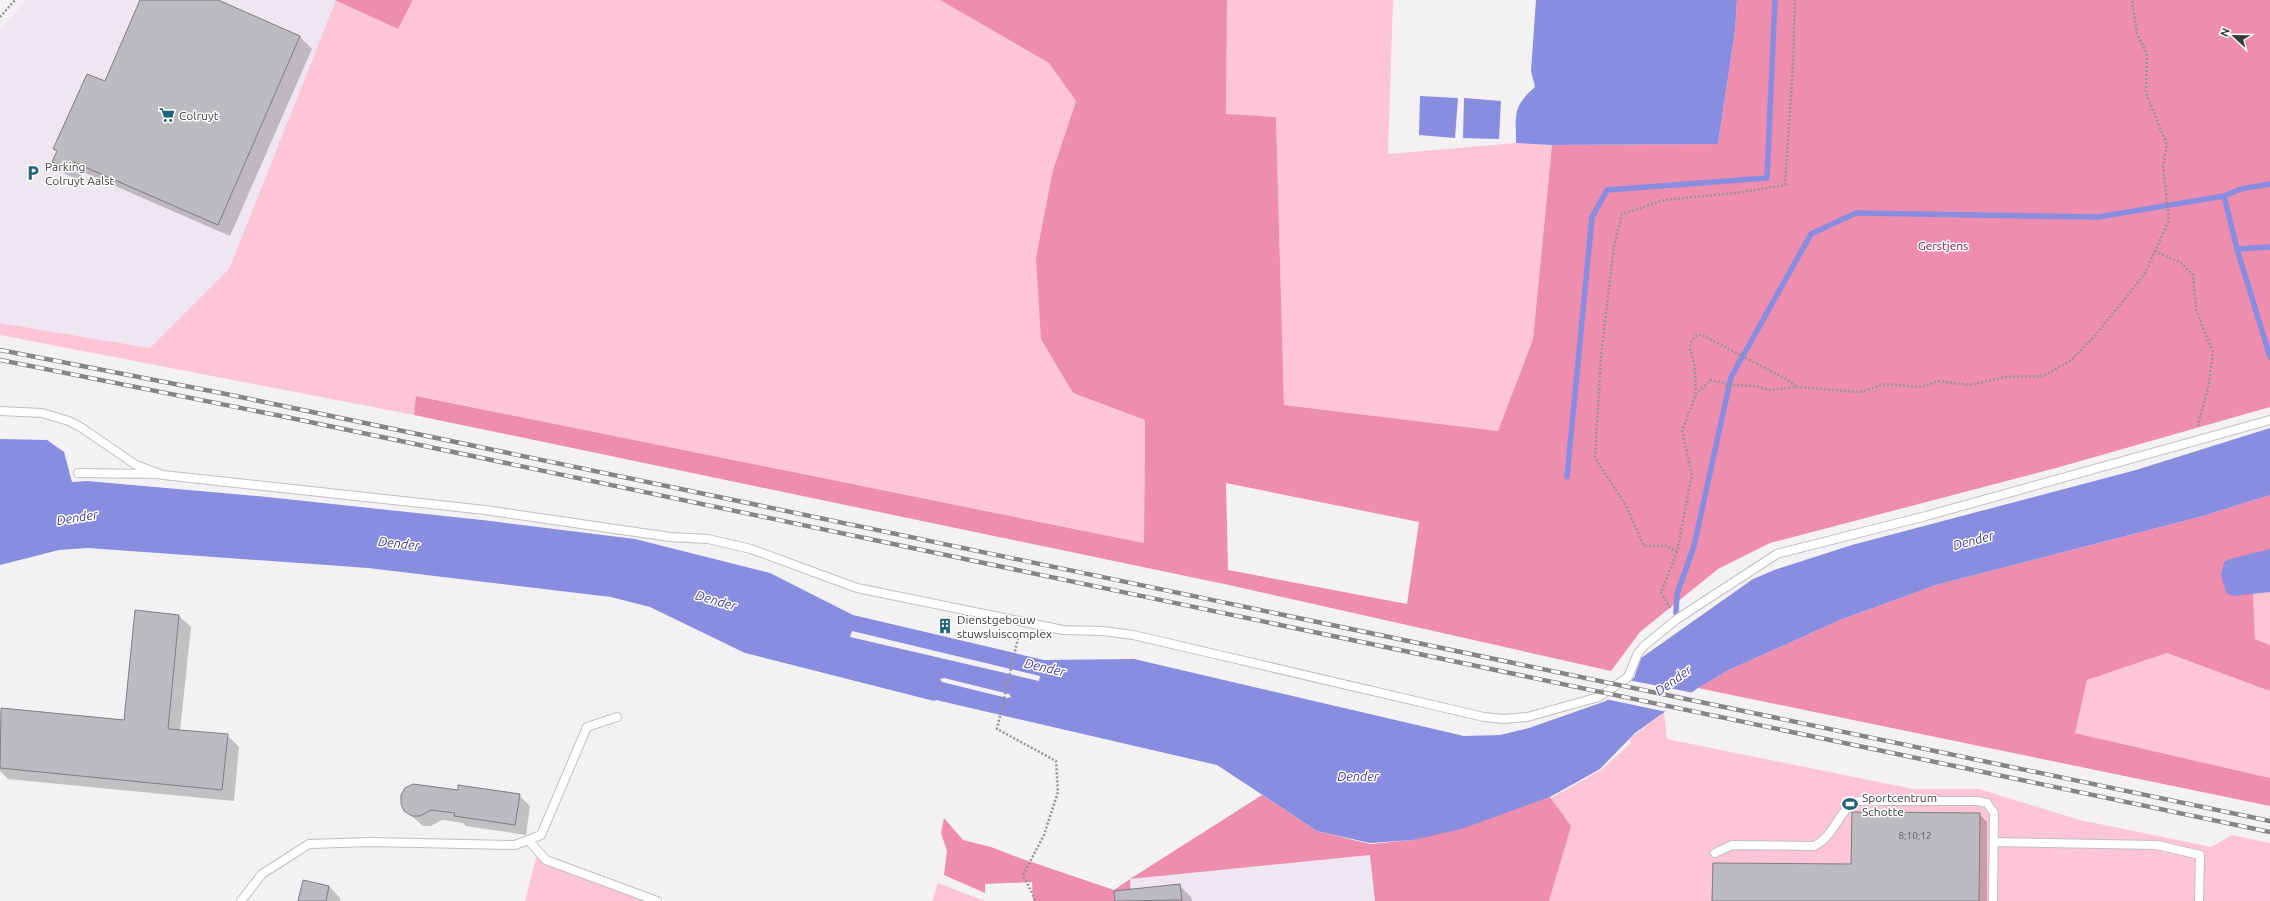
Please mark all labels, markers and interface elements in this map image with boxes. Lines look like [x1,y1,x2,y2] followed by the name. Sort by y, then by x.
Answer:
[2214,16,2254,56] north arrow
[2218,26,2232,38] text: N
[158,106,176,124] supermarket icon: Colruyt
[179,109,219,122] place label: Colruyt
[45,160,114,187] place label: Parking Colruyt Aalst
[24,164,42,182] parking icon: Parking Colruyt Aalst
[1918,239,1968,252] park label: Gerstjens
[55,507,100,527] water label: Dender
[1951,528,1996,552] water label: Dender
[378,534,421,552] water label: Dender
[694,588,739,613] water label: Dender
[957,613,1052,640] place label: Dienstgebouw stuwsluiscomplex
[936,617,954,635] building icon: Dienstgebouw stuwsluiscomplex
[1023,655,1068,679] water label: Dender
[1652,661,1695,698] water label: Dender
[1337,769,1380,783] water label: Dender
[1862,791,1937,818] place label: Sportcentrum Schotte
[1841,795,1859,813] sports icon: Sportcentrum Schotte
[1898,830,1932,841] house number: 8;10;12

